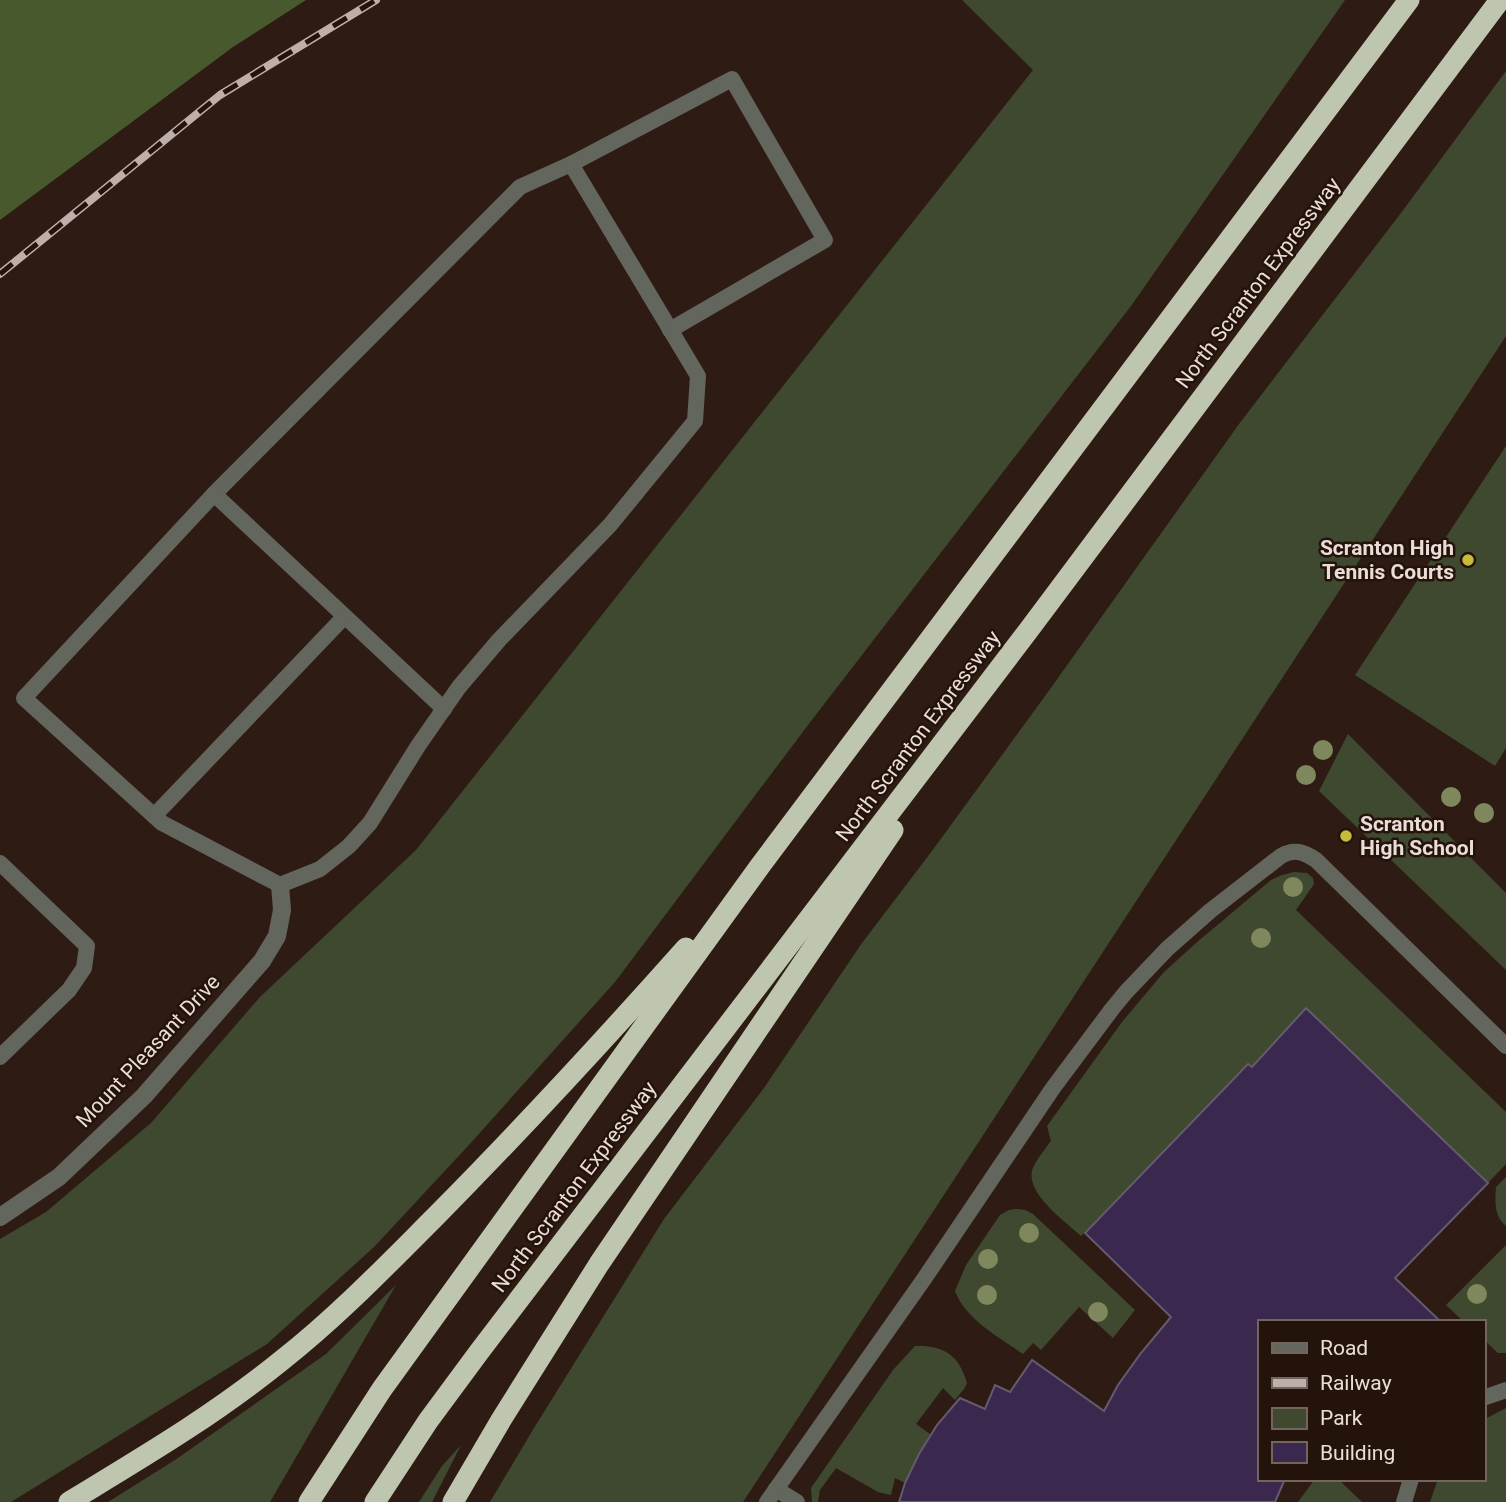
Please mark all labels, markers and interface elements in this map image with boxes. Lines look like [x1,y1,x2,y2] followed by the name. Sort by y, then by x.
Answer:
[1171,173,1345,393] street label: North Scranton Expressway
[1320,536,1454,584] place label: Scranton High Tennis Courts
[1460,552,1476,568] marker: Scranton High Tennis Courts
[831,626,1005,846] street label: North Scranton Expressway
[1360,812,1474,860] place label: Scranton High School
[1338,828,1354,844] marker: Scranton High School
[71,970,225,1132] street label: Mount Pleasant Drive
[487,1077,661,1297] street label: North Scranton Expressway
[1258,1320,1485,1481] legend
[1320,1336,1368,1360] text: Road
[1320,1371,1392,1395] text: Railway
[1320,1406,1363,1430] text: Park
[1320,1441,1395,1465] text: Building

